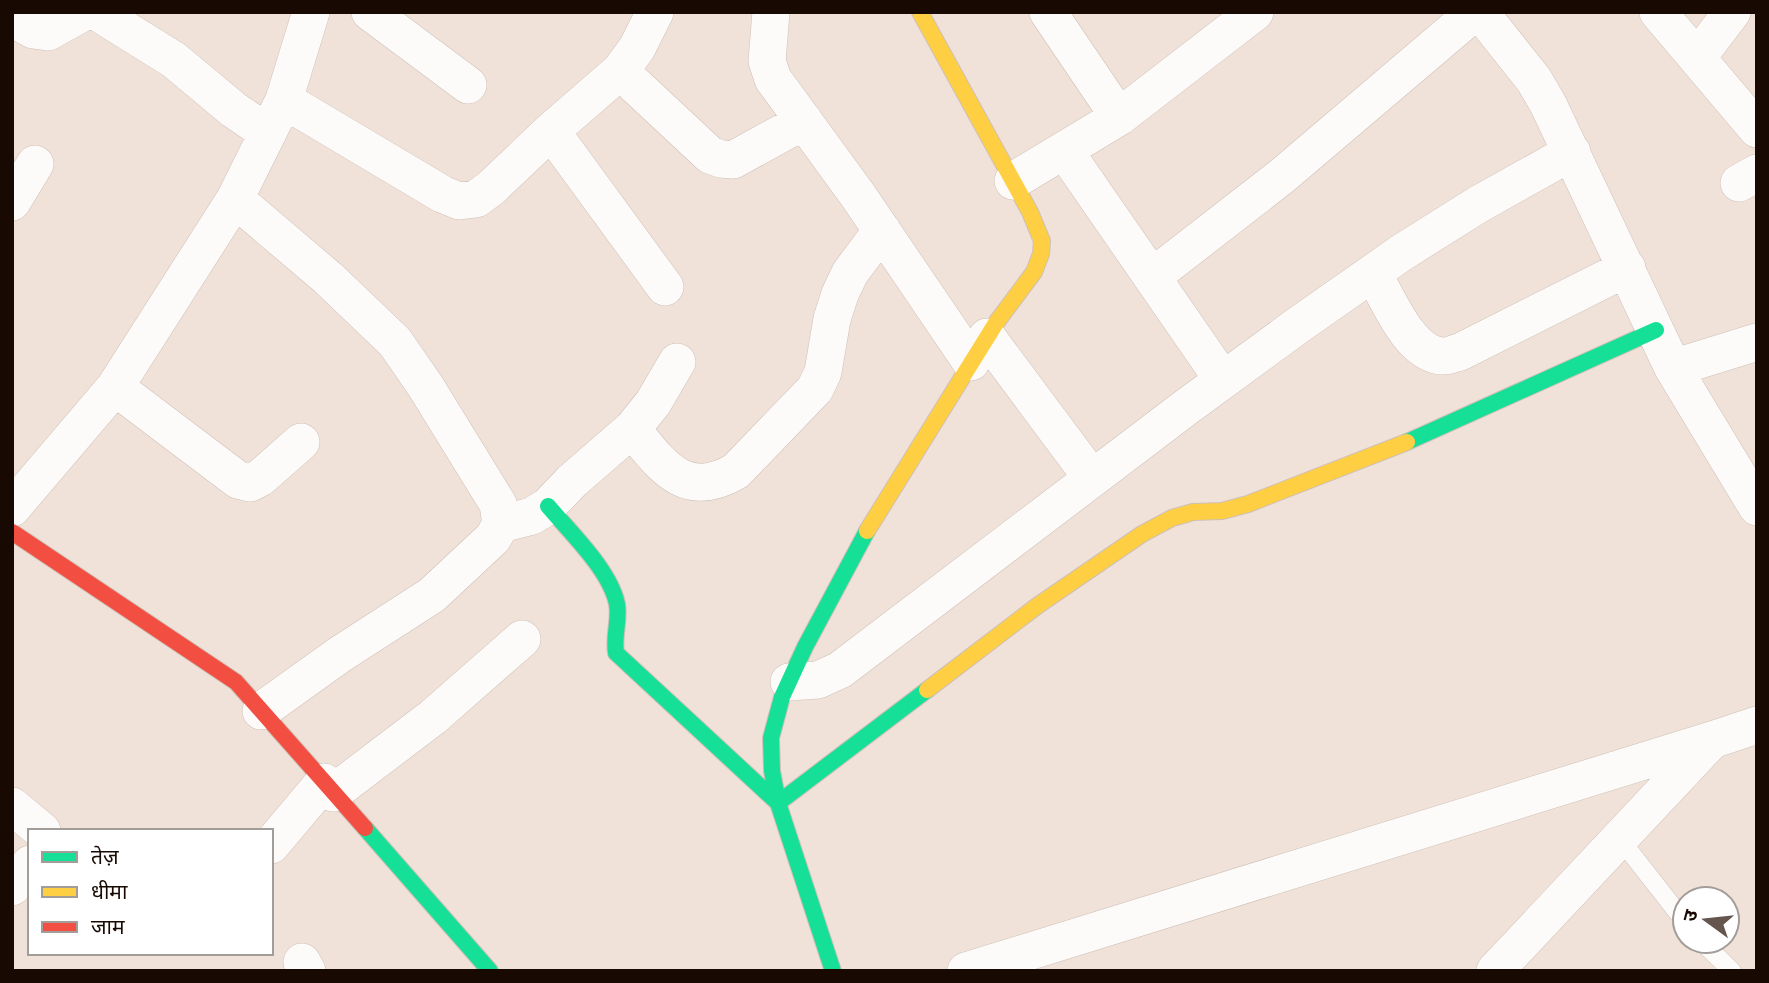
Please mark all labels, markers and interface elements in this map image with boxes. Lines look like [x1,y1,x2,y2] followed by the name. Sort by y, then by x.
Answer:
[28,829,273,955] legend
[91,839,119,870] text: तेज़
[91,874,128,905] text: धीमा
[1671,885,1741,955] north arrow
[1674,905,1704,924] text: उ
[91,909,125,940] text: जाम

